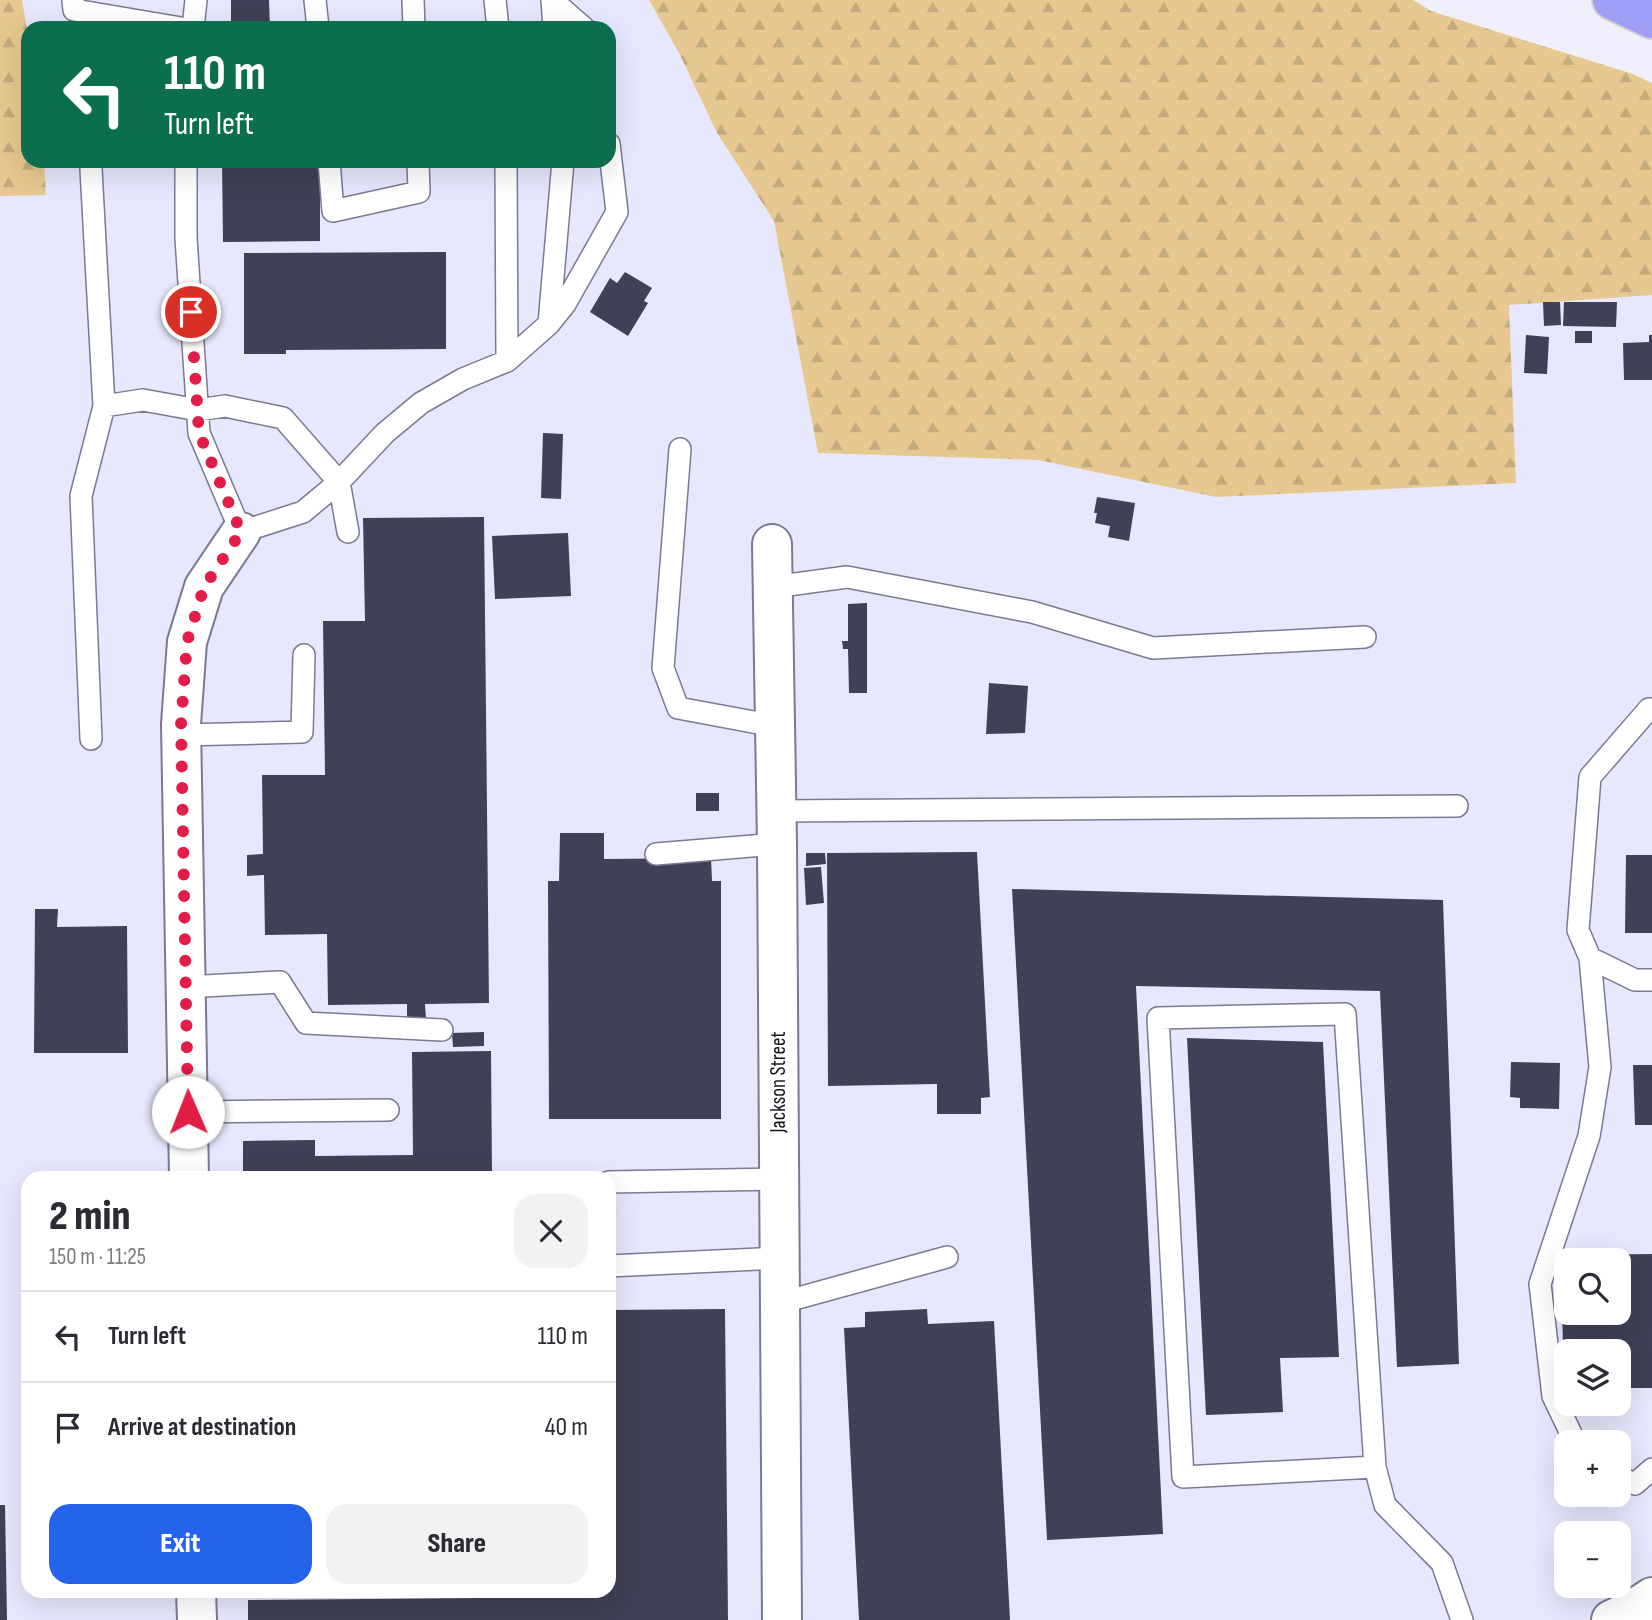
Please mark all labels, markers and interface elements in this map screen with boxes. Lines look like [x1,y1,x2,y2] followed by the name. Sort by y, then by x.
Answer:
[164,45,266,104] text: 110 m
[49,49,140,140] icon: left
[164,105,254,144] text: Turn left
[161,282,221,342] pin
[172,293,210,331] icon: arrive
[766,1031,791,1134] street label: Jackson Street
[151,1075,225,1149] position arrow
[49,1191,130,1242] text: 2 min
[514,1194,588,1268] button: close
[49,1243,146,1271] text: 150 m · 11:25
[1554,1248,1631,1598] map controls
[1554,1248,1631,1325] button: search
[49,1318,87,1356] icon: left
[108,1321,186,1352] text: Turn left
[537,1321,588,1352] text: 110 m
[1554,1339,1631,1416] button: layers
[49,1409,87,1447] icon: arrive
[108,1412,296,1443] text: Arrive at destination
[545,1412,588,1443] text: 40 m
[1554,1430,1631,1507] button: +
[49,1504,312,1584] button: Exit
[326,1504,588,1584] button: Share
[1554,1521,1631,1598] button: −

